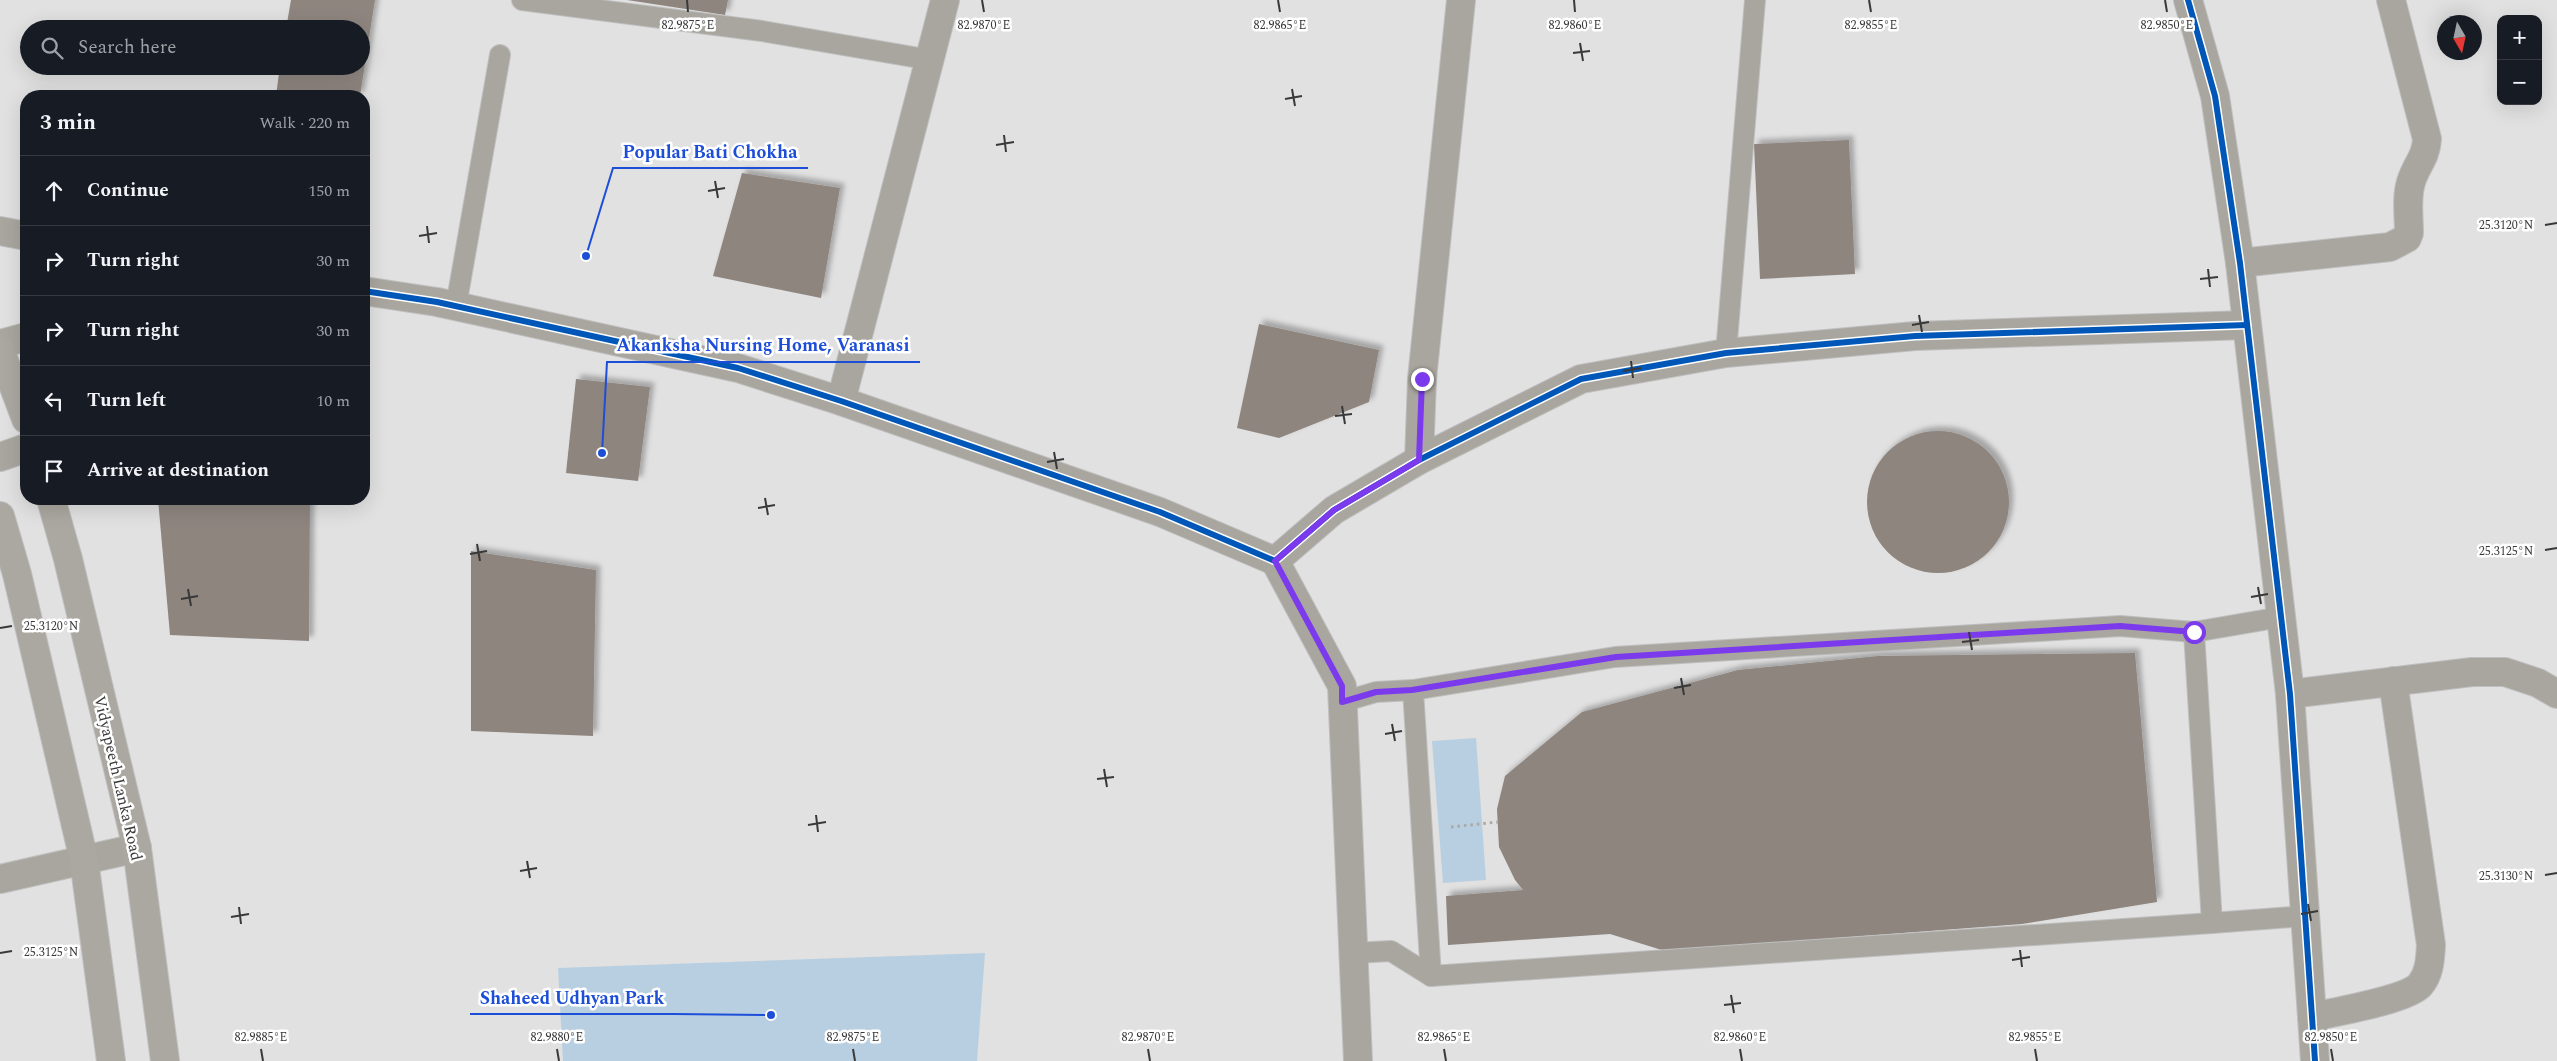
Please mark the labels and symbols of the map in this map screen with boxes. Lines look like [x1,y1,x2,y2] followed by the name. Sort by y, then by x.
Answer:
[2437,15,2482,60] north arrow
[662,16,714,35] text: 82.9875°E
[958,16,1010,35] text: 82.9870°E
[1254,16,1306,35] text: 82.9865°E
[1549,16,1601,35] text: 82.9860°E
[1845,16,1897,35] text: 82.9855°E
[2141,16,2193,35] text: 82.9850°E
[613,135,808,168] callout: Popular Bati Chokha
[623,139,798,166] text: Popular Bati Chokha
[2479,216,2533,235] text: 25.3120°N
[607,329,920,362] callout: Akanksha Nursing Home, Varanasi
[617,332,909,359] text: Akanksha Nursing Home, Varanasi
[1411,368,1434,391] route end
[2479,542,2533,561] text: 25.3125°N
[24,617,78,636] text: 25.3120°N
[2183,621,2206,644] route start
[87,693,149,863] street label: Vidyapeeth Lanka Road
[2479,867,2533,886] text: 25.3130°N
[24,943,78,962] text: 25.3125°N
[470,981,674,1014] callout: Shaheed Udhyan Park
[480,985,664,1012] text: Shaheed Udhyan Park
[235,1028,287,1047] text: 82.9885°E
[531,1028,583,1047] text: 82.9880°E
[827,1028,879,1047] text: 82.9875°E
[1122,1028,1174,1047] text: 82.9870°E
[1418,1028,1470,1047] text: 82.9865°E
[1714,1028,1766,1047] text: 82.9860°E
[2009,1028,2061,1047] text: 82.9855°E
[2305,1028,2357,1047] text: 82.9850°E

